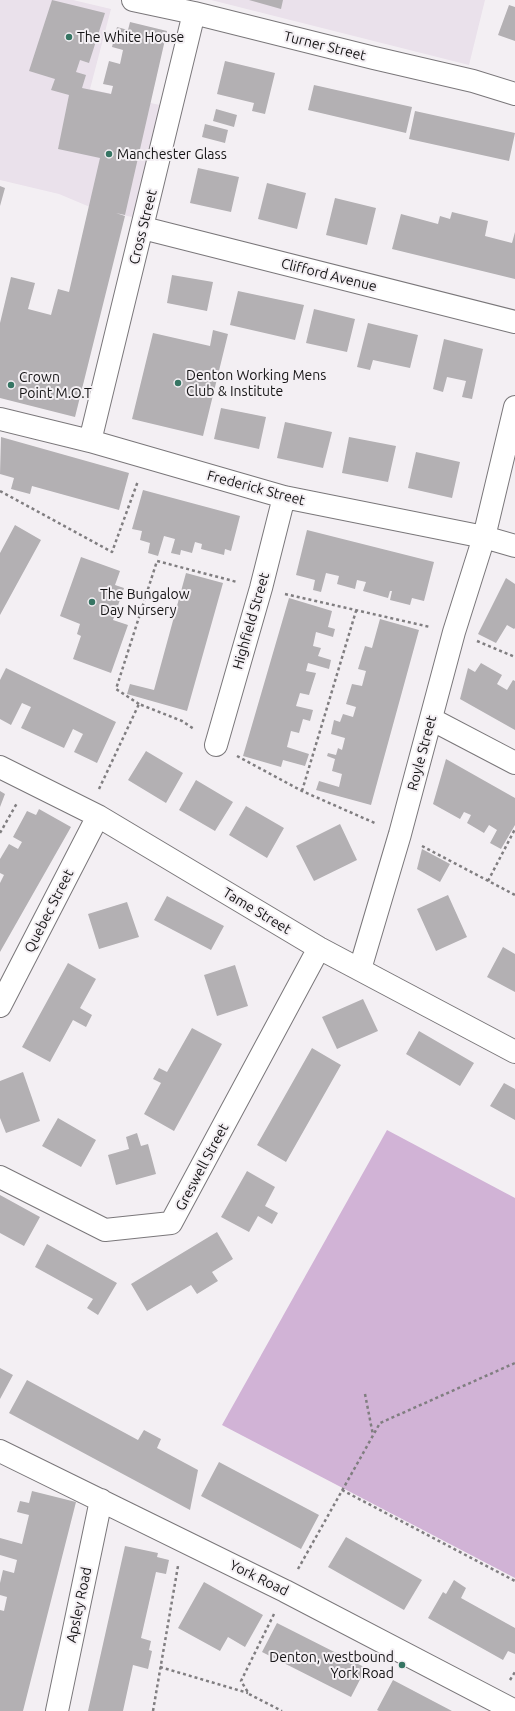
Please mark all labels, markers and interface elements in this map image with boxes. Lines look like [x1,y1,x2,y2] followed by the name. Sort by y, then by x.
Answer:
[282,28,368,64] street label: Turner Street
[77,29,184,45] place label: The White House
[64,32,74,42] marker: The White House
[117,146,227,162] place label: Manchester Glass
[104,149,114,159] marker: Manchester Glass
[126,188,160,266] street label: Cross Street
[279,255,379,295] street label: Clifford Avenue
[186,367,326,400] place label: Denton Working Mens Club & Institute
[19,369,92,402] place label: Crown Point M.O.T
[173,378,183,388] marker: Denton Working Mens Club & Institute
[6,380,16,390] marker: Crown Point M.O.T
[205,467,307,509] street label: Frederick Street
[229,571,273,671] street label: Highfield Street
[100,586,190,618] place label: The Bungalow Day Nursery
[87,597,97,607] marker: The Bungalow Day Nursery
[404,713,440,793] street label: Royle Street
[21,867,77,955] street label: Quebec Street
[220,884,294,938] street label: Tame Street
[172,1120,232,1214] street label: Greswell Street
[227,1557,291,1599] street label: York Road
[63,1566,95,1644] street label: Apsley Road
[269,1649,394,1682] place label: Denton, westbound York Road
[397,1660,407,1670] marker: Denton, westbound York Road

